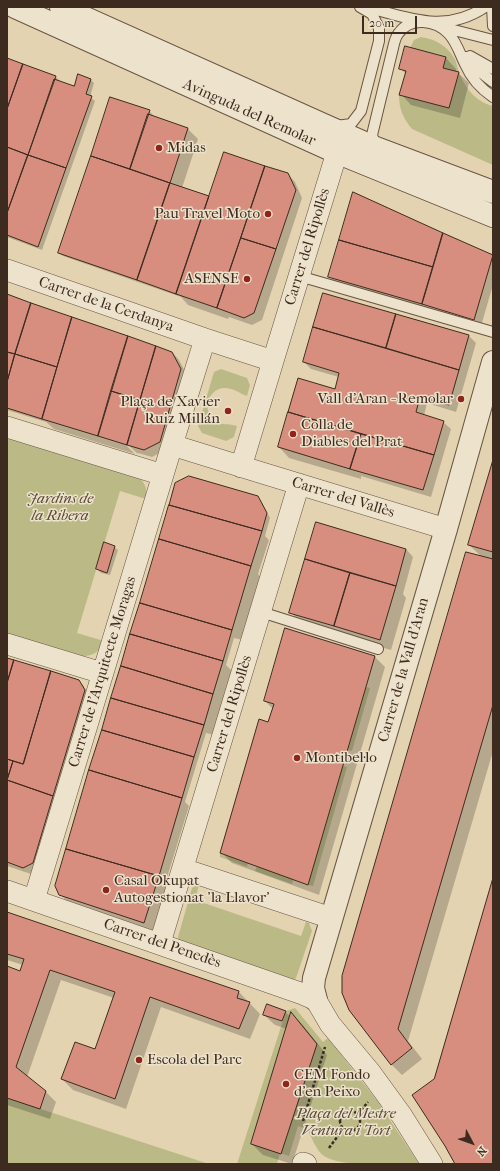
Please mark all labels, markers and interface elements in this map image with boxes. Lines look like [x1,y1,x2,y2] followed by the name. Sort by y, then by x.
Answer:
[364,8,419,34] scale bar
[369,16,394,30] text: 20 m
[180,76,318,150] street label: Avinguda del Remolar
[167,139,206,157] place label: Midas
[154,143,164,153] marker: Midas
[282,186,334,308] street label: Carrer del Ripollès
[154,205,260,223] place label: Pau Travel Moto
[263,209,273,219] marker: Pau Travel Moto
[184,270,239,288] place label: ASENSE
[36,273,176,337] street label: Carrer de la Cerdanya
[242,274,252,284] marker: ASENSE
[317,390,453,408] place label: Vall d'Aran - Remolar
[120,393,220,428] place label: Plaça de Xavier Ruiz Millán
[456,394,466,404] marker: Vall d'Aran - Remolar
[223,406,233,416] marker: Plaça de Xavier Ruiz Millán
[301,416,402,451] place label: Colla de Diables del Prat
[288,429,298,439] marker: Colla de Diables del Prat
[289,474,397,522] street label: Carrer del Vallès
[27,490,93,525] park label: Jardins de la Ribera
[65,574,141,770] street label: Carrer de l'Arquitecte Moragas
[375,596,433,744] street label: Carrer de la Vall d'Aran
[204,653,256,775] street label: Carrer del Ripollès
[305,749,377,767] place label: Montibel·lo
[292,753,302,763] marker: Montibel·lo
[114,872,269,907] place label: Casal Okupat Autogestionat 'la Llavor'
[101,885,111,895] marker: Casal Okupat Autogestionat 'la Llavor'
[101,915,223,973] street label: Carrer del Penedès
[147,1051,242,1069] place label: Escola del Parc
[134,1055,144,1065] marker: Escola del Parc
[294,1066,370,1101] place label: CEM Fondo d'en Peixo
[281,1079,291,1089] marker: CEM Fondo d'en Peixo
[296,1105,396,1140] park label: Plaça del Mestre Ventura i Tort
[452,1123,492,1163] north arrow
[474,1144,489,1159] text: N

